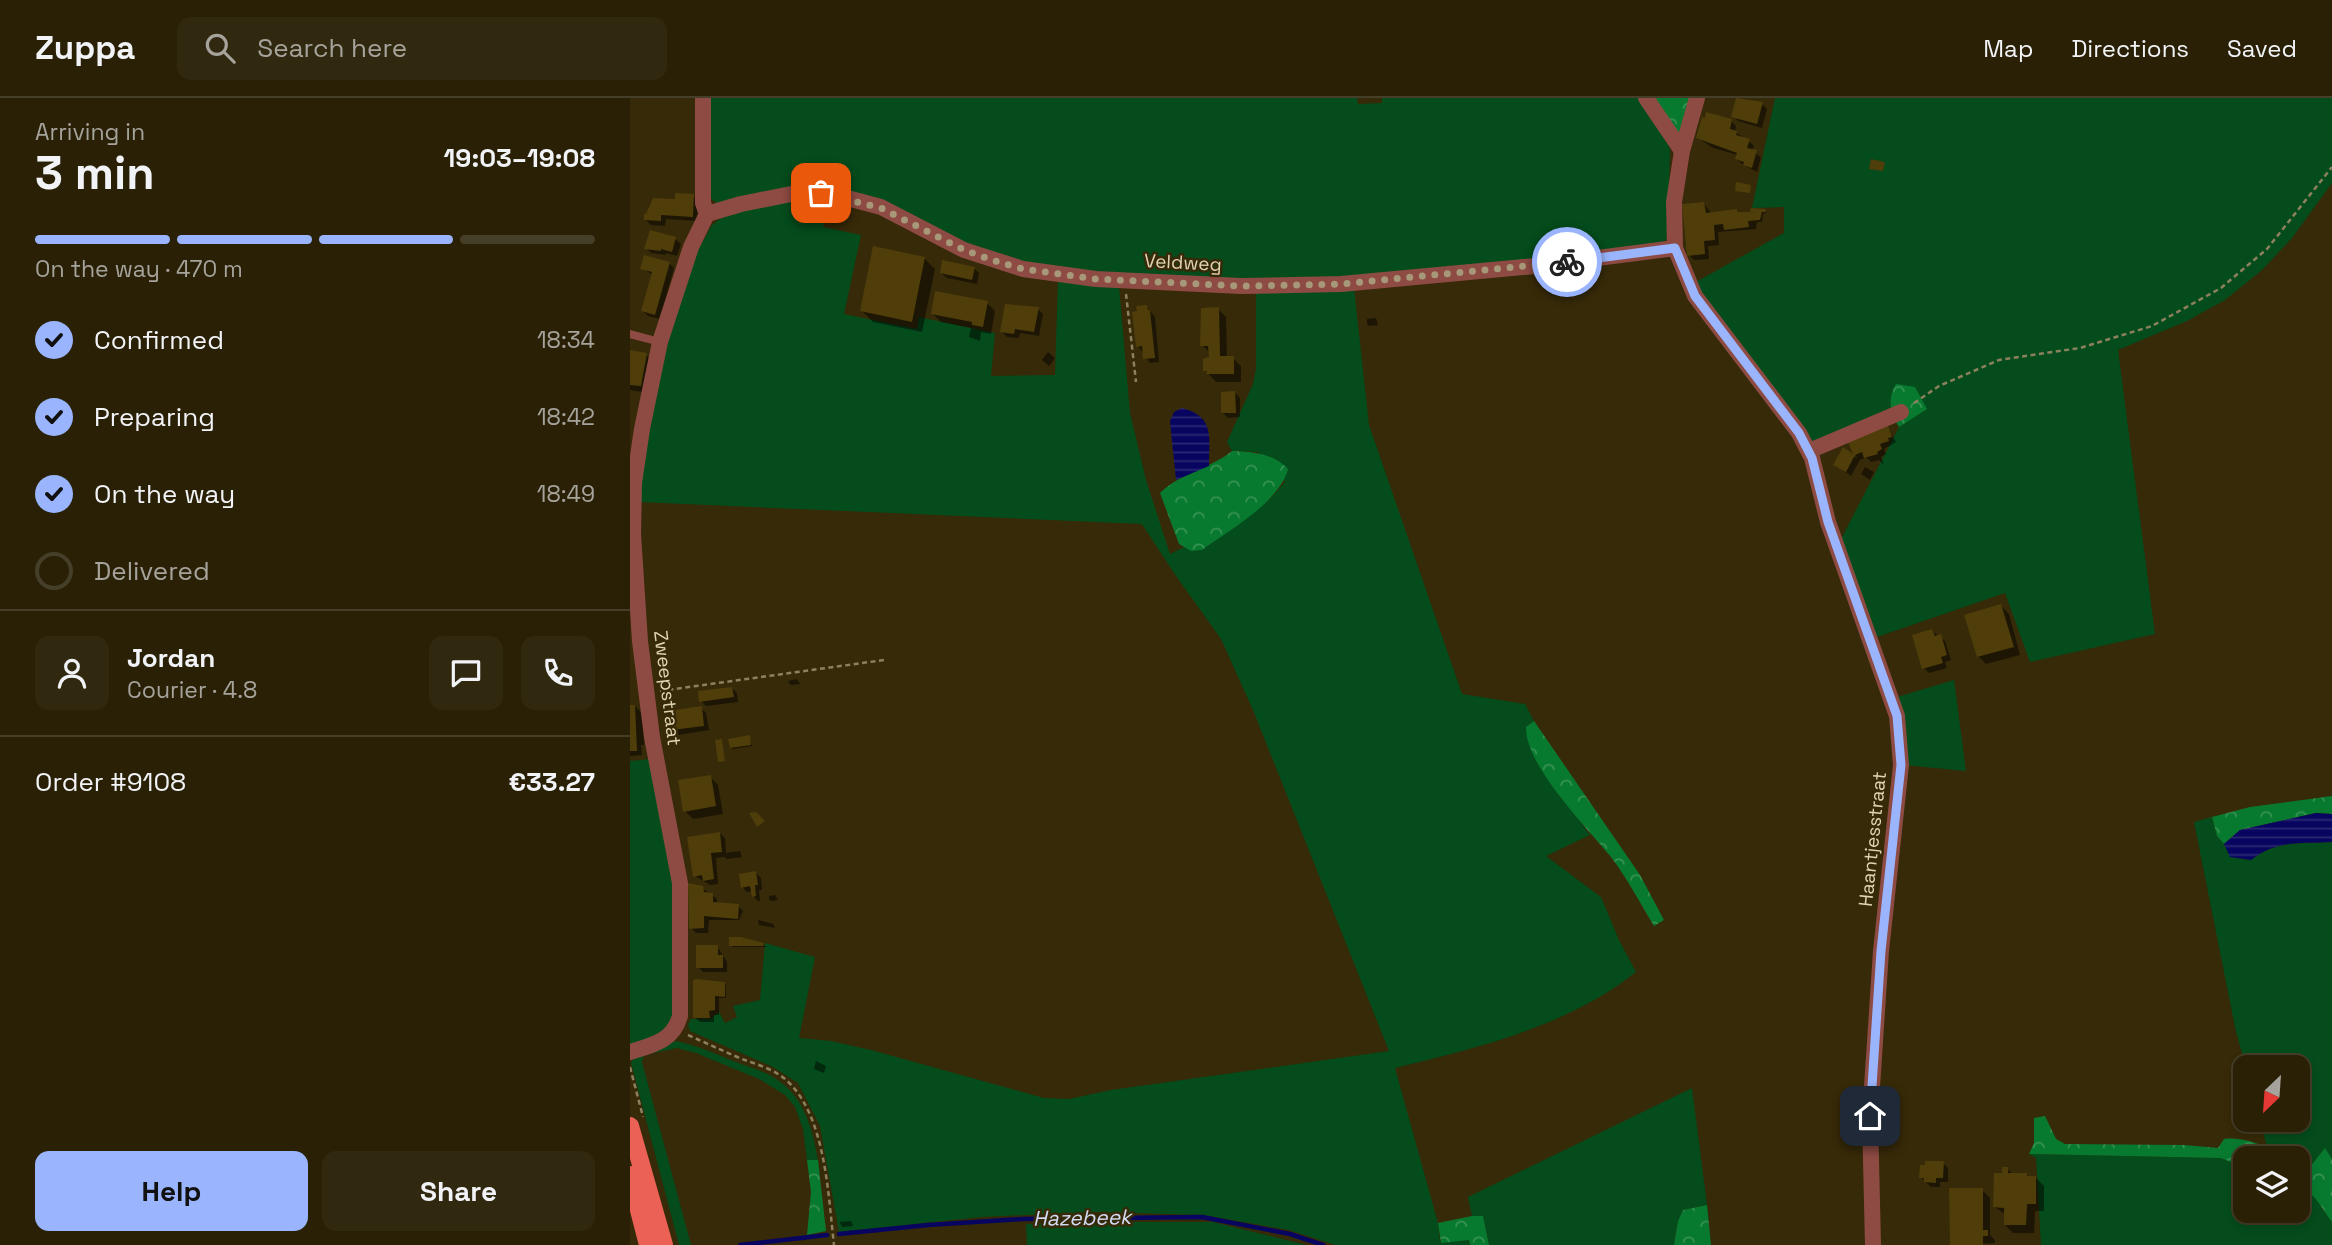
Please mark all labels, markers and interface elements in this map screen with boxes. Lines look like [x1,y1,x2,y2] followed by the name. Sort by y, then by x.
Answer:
[177,17,667,80] search box
[35,27,135,69] text: Zuppa
[201,29,239,67] icon: search
[257,31,407,65] text: Search here
[1983,33,2033,64] text: Map
[2071,33,2189,64] text: Directions
[2227,33,2297,64] text: Saved
[35,117,145,147] text: Arriving in
[444,141,595,175] text: 19:03–19:08
[35,144,155,202] text: 3 min
[791,163,851,223] pin
[802,174,840,212] icon: bag
[1532,227,1602,297] courier
[1548,243,1586,281] icon: bike
[1144,248,1222,277] street label: Veldweg
[35,254,243,284] text: On the way · 470 m
[35,321,73,359] icon: check
[94,323,224,357] text: Confirmed
[537,325,595,355] text: 18:34
[35,398,73,436] icon: check
[94,400,215,434] text: Preparing
[537,402,595,432] text: 18:42
[35,475,73,513] icon: check
[94,477,235,511] text: On the way
[537,479,595,509] text: 18:49
[94,554,210,588] text: Delivered
[648,629,687,747] street label: Zweepstraat
[35,636,109,710] button: person
[429,636,503,710] button: chat
[521,636,595,710] button: phone
[127,641,215,675] text: Jordan
[127,675,257,705] text: Courier · 4.8
[35,765,186,799] text: Order #9108
[508,765,595,799] text: €33.27
[1853,770,1892,908] street label: Haantjesstraat
[2233,1055,2310,1132] north arrow
[2233,1055,2310,1223] map controls
[1840,1086,1900,1146] pin
[1851,1097,1889,1135] icon: home
[2233,1146,2310,1223] button: layers
[35,1151,308,1231] button: Help
[322,1151,595,1231] button: Share
[1033,1203,1134,1232] water label: Hazebeek

